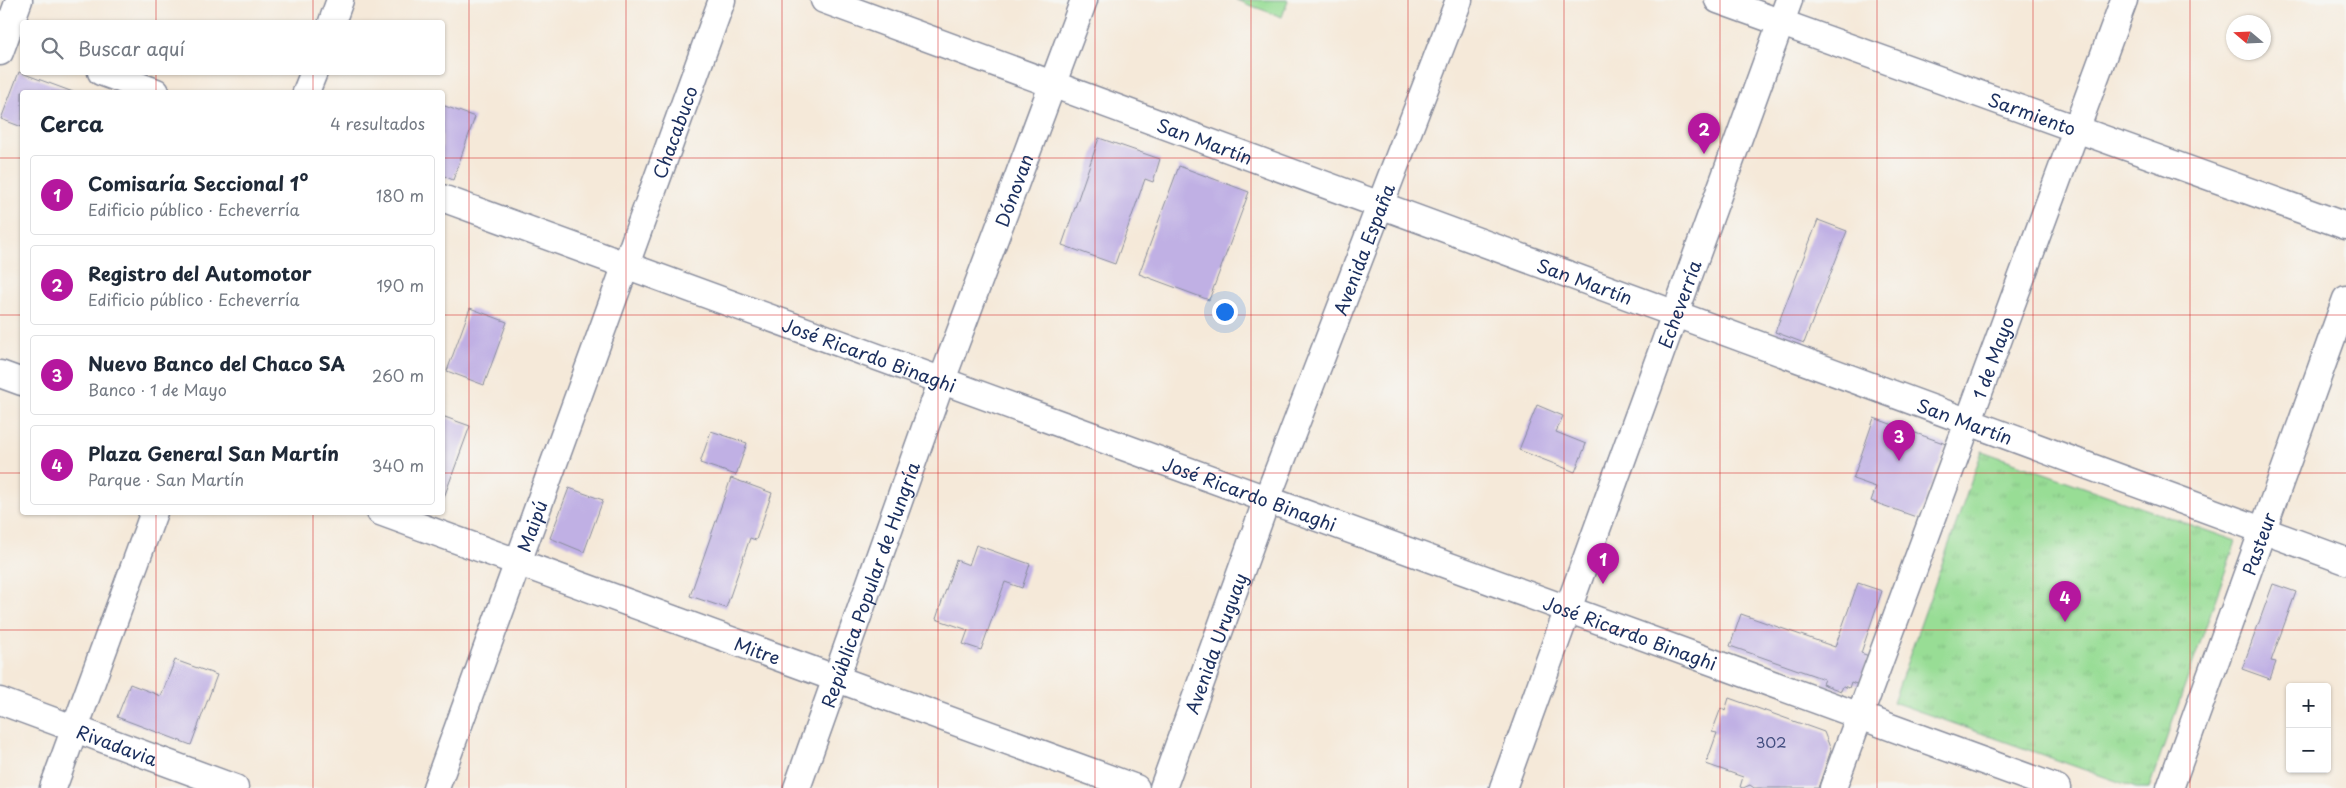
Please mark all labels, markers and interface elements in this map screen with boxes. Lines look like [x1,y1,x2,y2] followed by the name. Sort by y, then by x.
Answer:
[2226,15,2271,60] north arrow
[20,20,445,75] search box
[38,34,66,62] icon: search
[78,34,185,62] text: Buscar aquí
[645,82,703,182] street label: Chacabuco
[1985,85,2080,141] street label: Sarmiento
[40,107,104,139] text: Cerca
[1153,110,1257,170] street label: San Martín
[330,111,425,135] text: 4 resultados
[1688,113,1720,154] pin: 2
[987,150,1039,230] street label: Dónovan
[88,169,308,197] text: Comisaría Seccional 1º
[1326,179,1401,319] street label: Avenida España
[53,183,61,207] text: 1
[376,183,424,207] text: 180 m
[88,197,299,221] text: Edificio público · Echeverría
[1533,251,1637,310] street label: San Martín
[1650,255,1707,352] street label: Echeverría
[88,259,312,287] text: Registro del Automotor
[51,273,63,297] text: 2
[376,273,424,297] text: 190 m
[88,287,299,311] text: Edificio público · Echeverría
[1212,299,1238,325] your location
[779,310,960,398] street label: José Ricardo Binaghi
[1964,312,2020,403] street label: 1 de Mayo
[88,349,345,377] text: Nuevo Banco del Chaco SA
[52,363,62,387] text: 3
[372,363,424,387] text: 260 m
[88,377,227,401] text: Banco · 1 de Mayo
[1913,391,2017,451] street label: San Martín
[1883,420,1915,461] pin: 3
[88,439,339,467] text: Plaza General San Martín
[1159,449,1340,537] street label: José Ricardo Binaghi
[52,453,62,477] text: 4
[372,453,424,477] text: 340 m
[813,457,926,711] street label: República Popular de Hungría
[88,467,244,491] text: Parque · San Martín
[509,496,553,555] street label: Maipú
[2234,508,2282,579] street label: Pasteur
[1587,543,1619,584] pin: 1
[1177,569,1253,717] street label: Avenida Uruguay
[2049,581,2081,622] pin: 4
[1540,588,1721,676] street label: José Ricardo Binaghi
[731,629,784,671] street label: Mitre
[2286,683,2331,773] map controls
[2286,683,2331,728] button: +
[73,717,162,772] street label: Rivadavia
[2286,728,2331,773] button: −
[1755,730,1787,753] house number: 302

